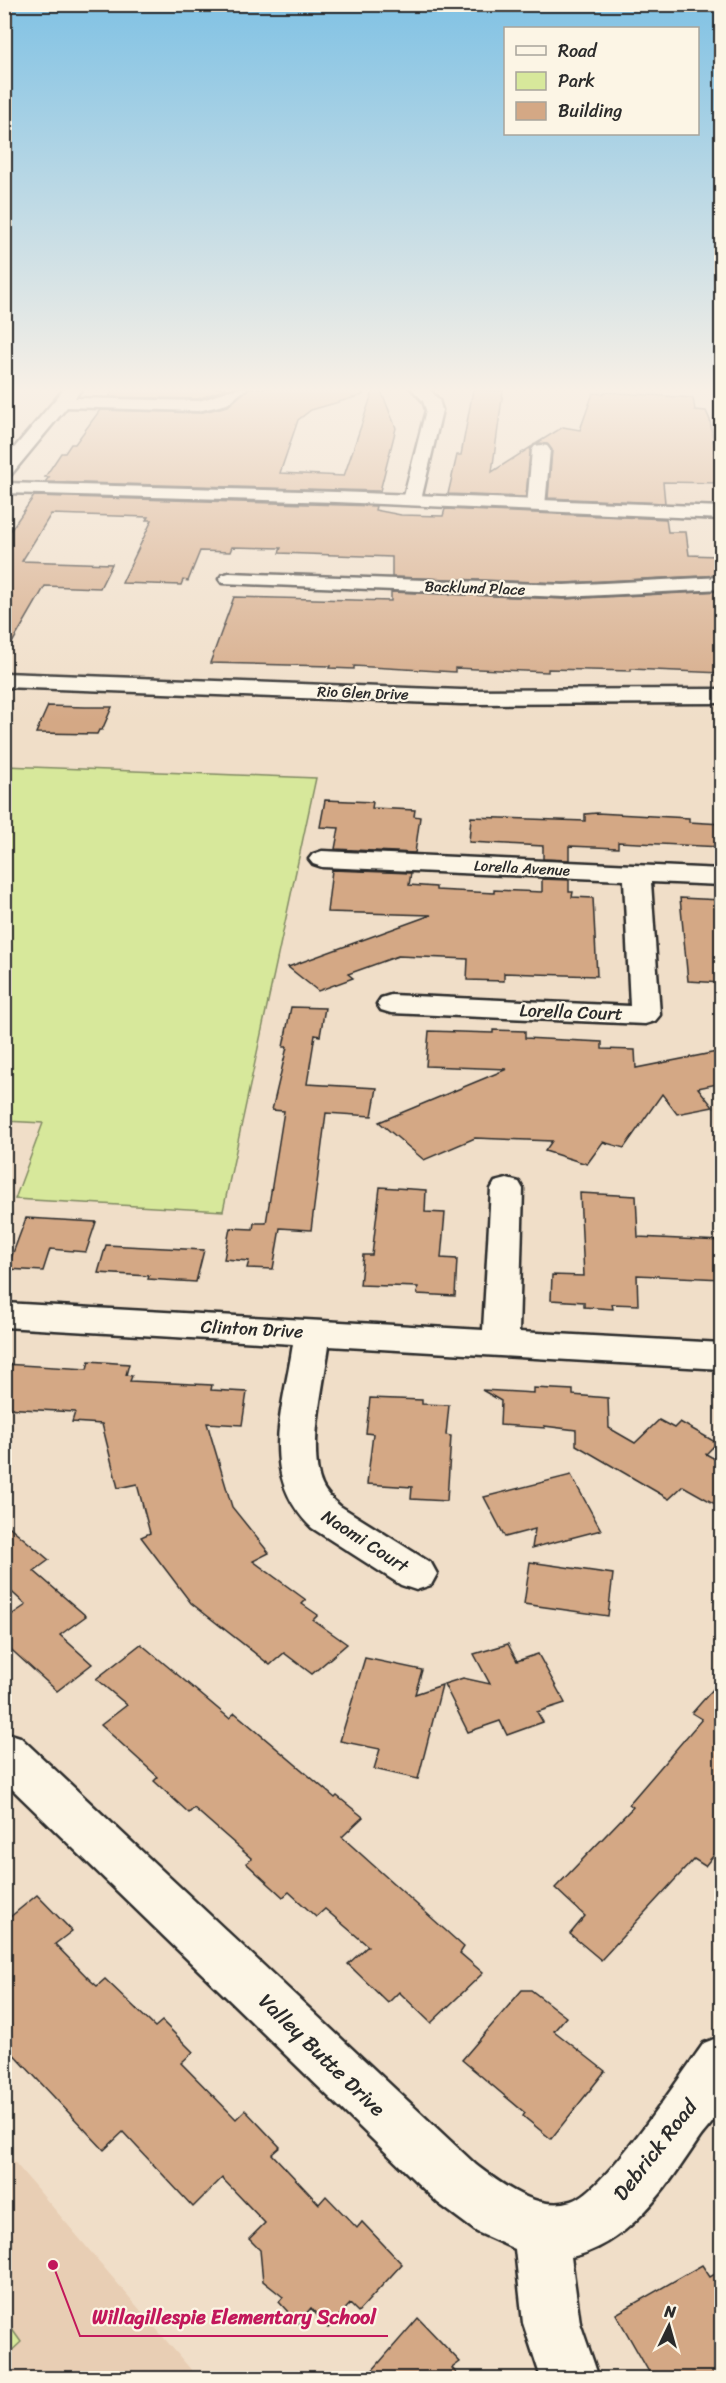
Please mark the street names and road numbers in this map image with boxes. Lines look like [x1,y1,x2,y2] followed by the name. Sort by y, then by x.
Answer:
[424,573,526,603] street label: Backlund Place
[317,678,409,708] street label: Rio Glen Drive
[473,852,571,884] street label: Lorella Avenue
[519,994,623,1030] street label: Lorella Court
[200,1310,304,1348] street label: Clinton Drive
[315,1501,416,1582] street label: Naomi Court
[249,1984,395,2126] street label: Valley Butte Drive
[603,2089,708,2209] street label: Debrick Road

